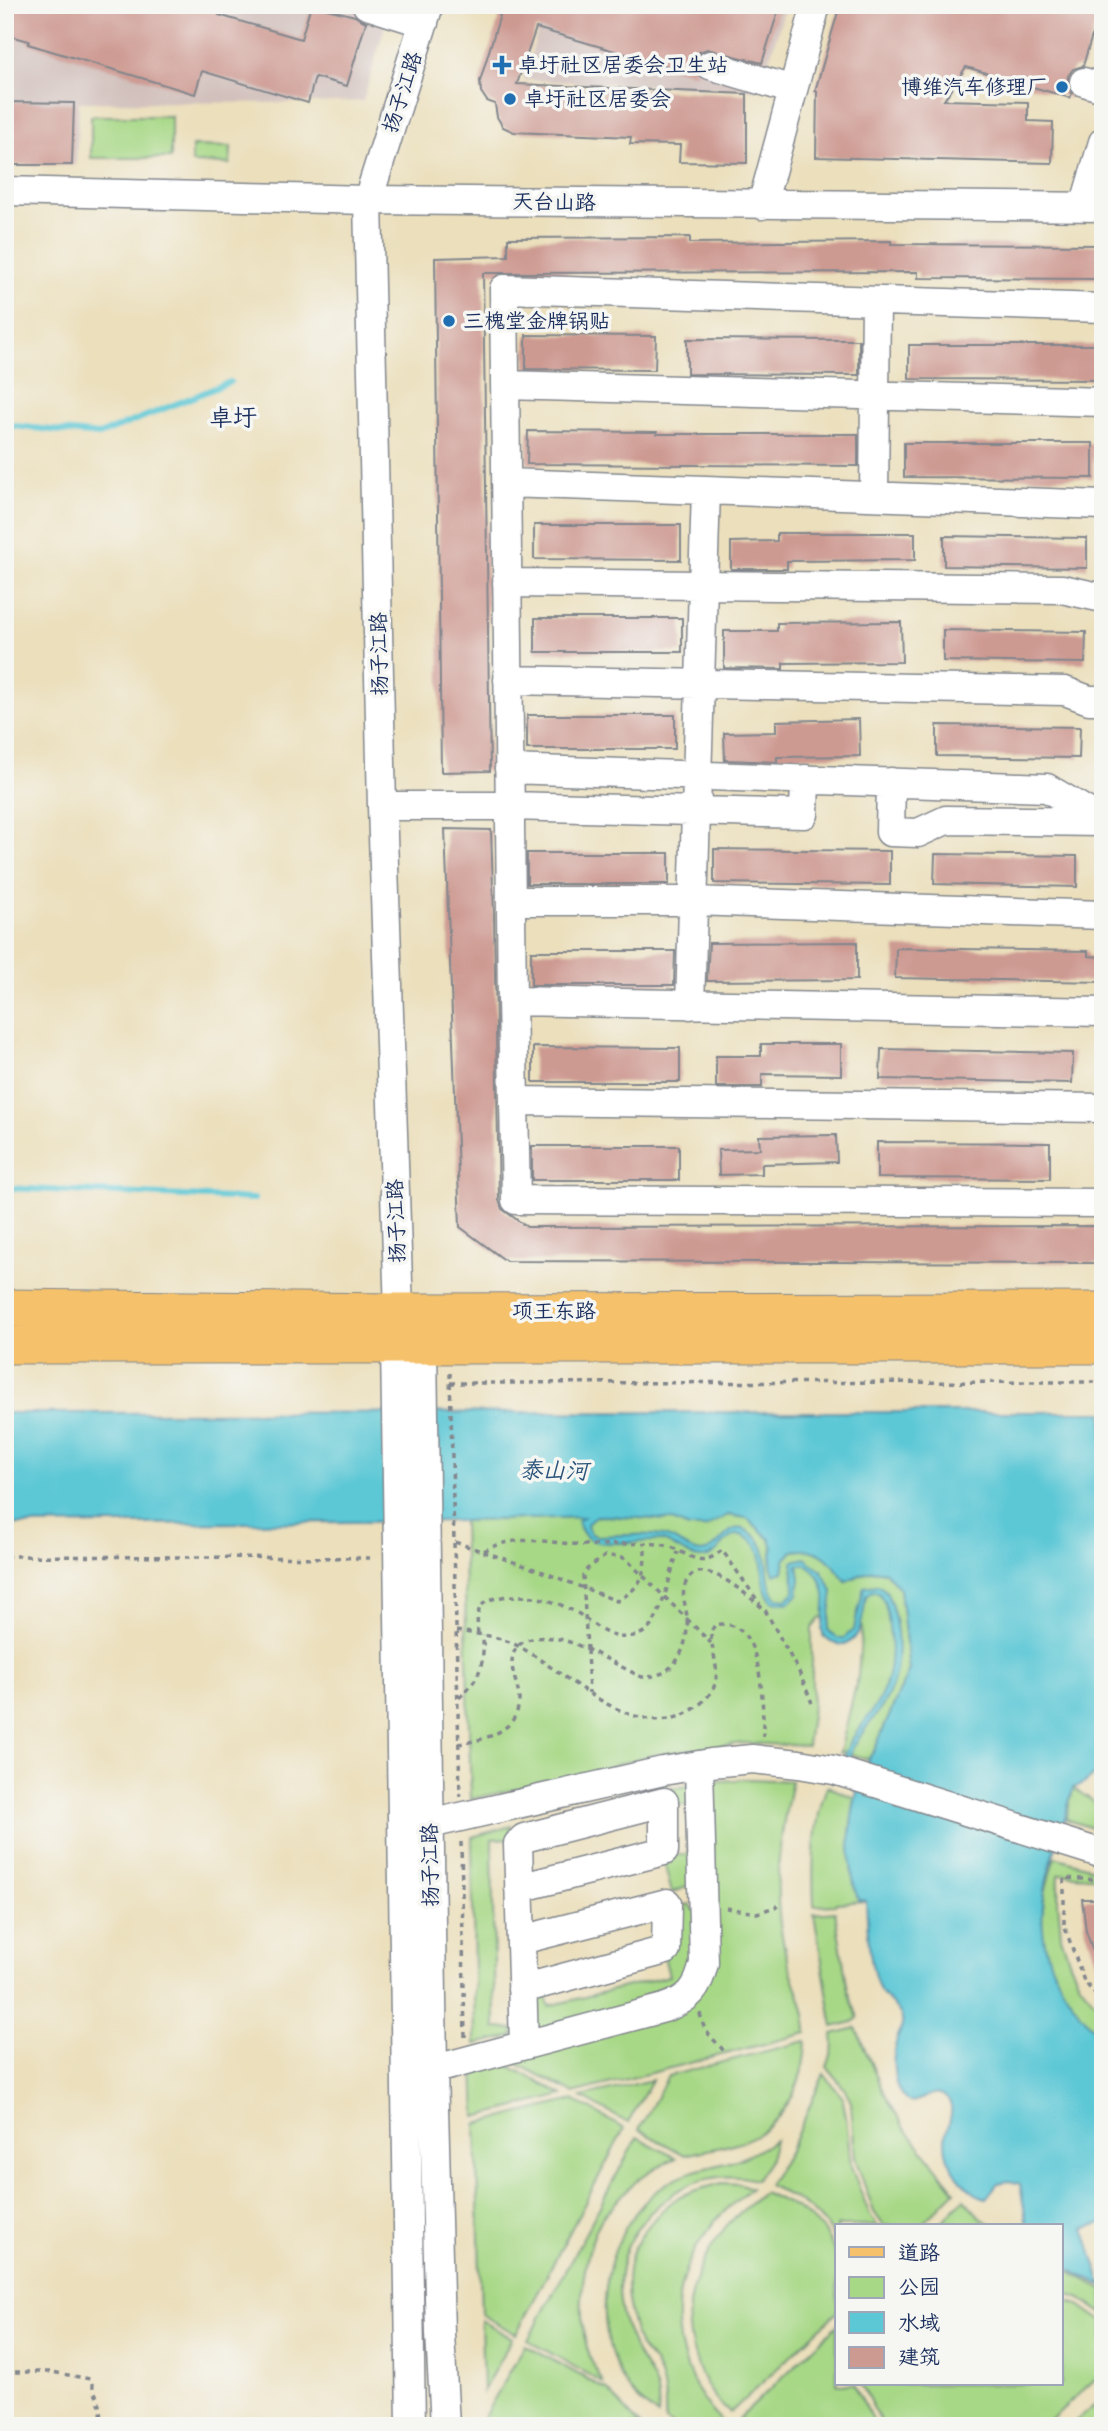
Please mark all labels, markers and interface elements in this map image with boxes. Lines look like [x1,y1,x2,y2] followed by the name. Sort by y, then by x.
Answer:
[372,46,428,136] street label: 扬子江路
[518,47,728,79] place label: 卓圩社区居委会卫生站
[492,55,512,75] marker: 卓圩社区居委会卫生站
[901,69,1048,101] place label: 博维汽车修理厂
[1054,79,1070,95] marker: 博维汽车修理厂
[524,81,671,113] place label: 卓圩社区居委会
[502,91,518,107] marker: 卓圩社区居委会
[512,183,596,217] street label: 天台山路
[463,303,610,335] place label: 三槐堂金牌锅贴
[441,313,457,329] marker: 三槐堂金牌锅贴
[209,398,257,434] district label: 卓圩
[360,612,394,696] street label: 扬子江路
[377,1179,411,1264] street label: 扬子江路
[512,1293,596,1325] street label: 项王东路
[519,1450,593,1487] water label: 泰山河
[411,1823,445,1907] street label: 扬子江路
[835,2224,1062,2386] legend
[898,2235,940,2267] text: 道路
[898,2269,940,2301] text: 公园
[898,2305,940,2337] text: 水域
[898,2339,940,2371] text: 建筑

